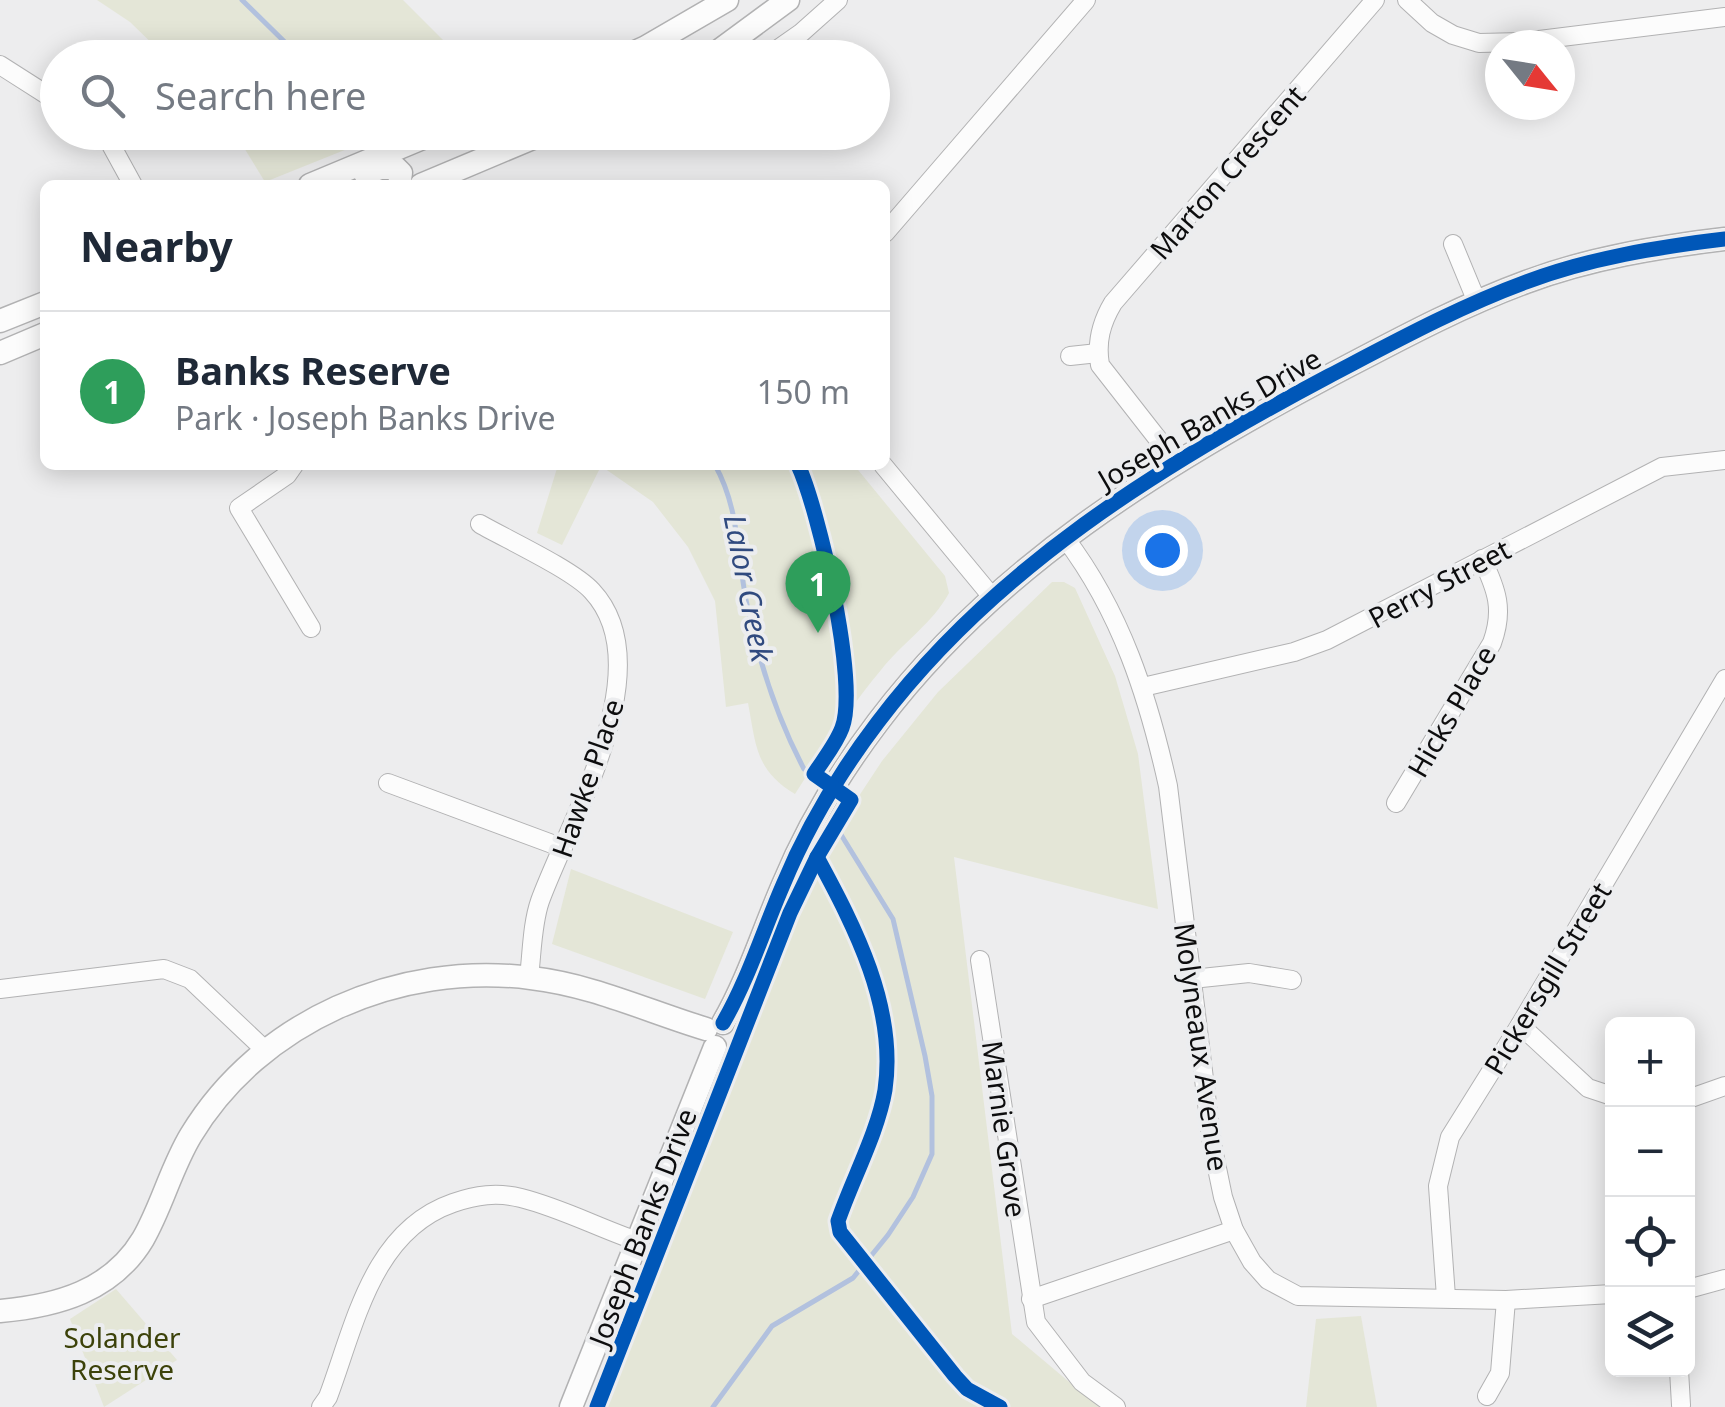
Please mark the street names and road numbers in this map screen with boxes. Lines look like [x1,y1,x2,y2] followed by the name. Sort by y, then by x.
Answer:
[1141,77,1313,267] street label: Marton Crescent
[1088,339,1327,499] street label: Joseph Banks Drive
[1361,530,1517,636] street label: Perry Street
[1398,638,1504,784] street label: Hicks Place
[542,694,632,862] street label: Hawke Place
[1475,875,1619,1081] street label: Pickersgill Street
[1166,920,1238,1174] street label: Molyneaux Avenue
[974,1038,1036,1220] street label: Marnie Grove
[578,1103,705,1354] street label: Joseph Banks Drive

